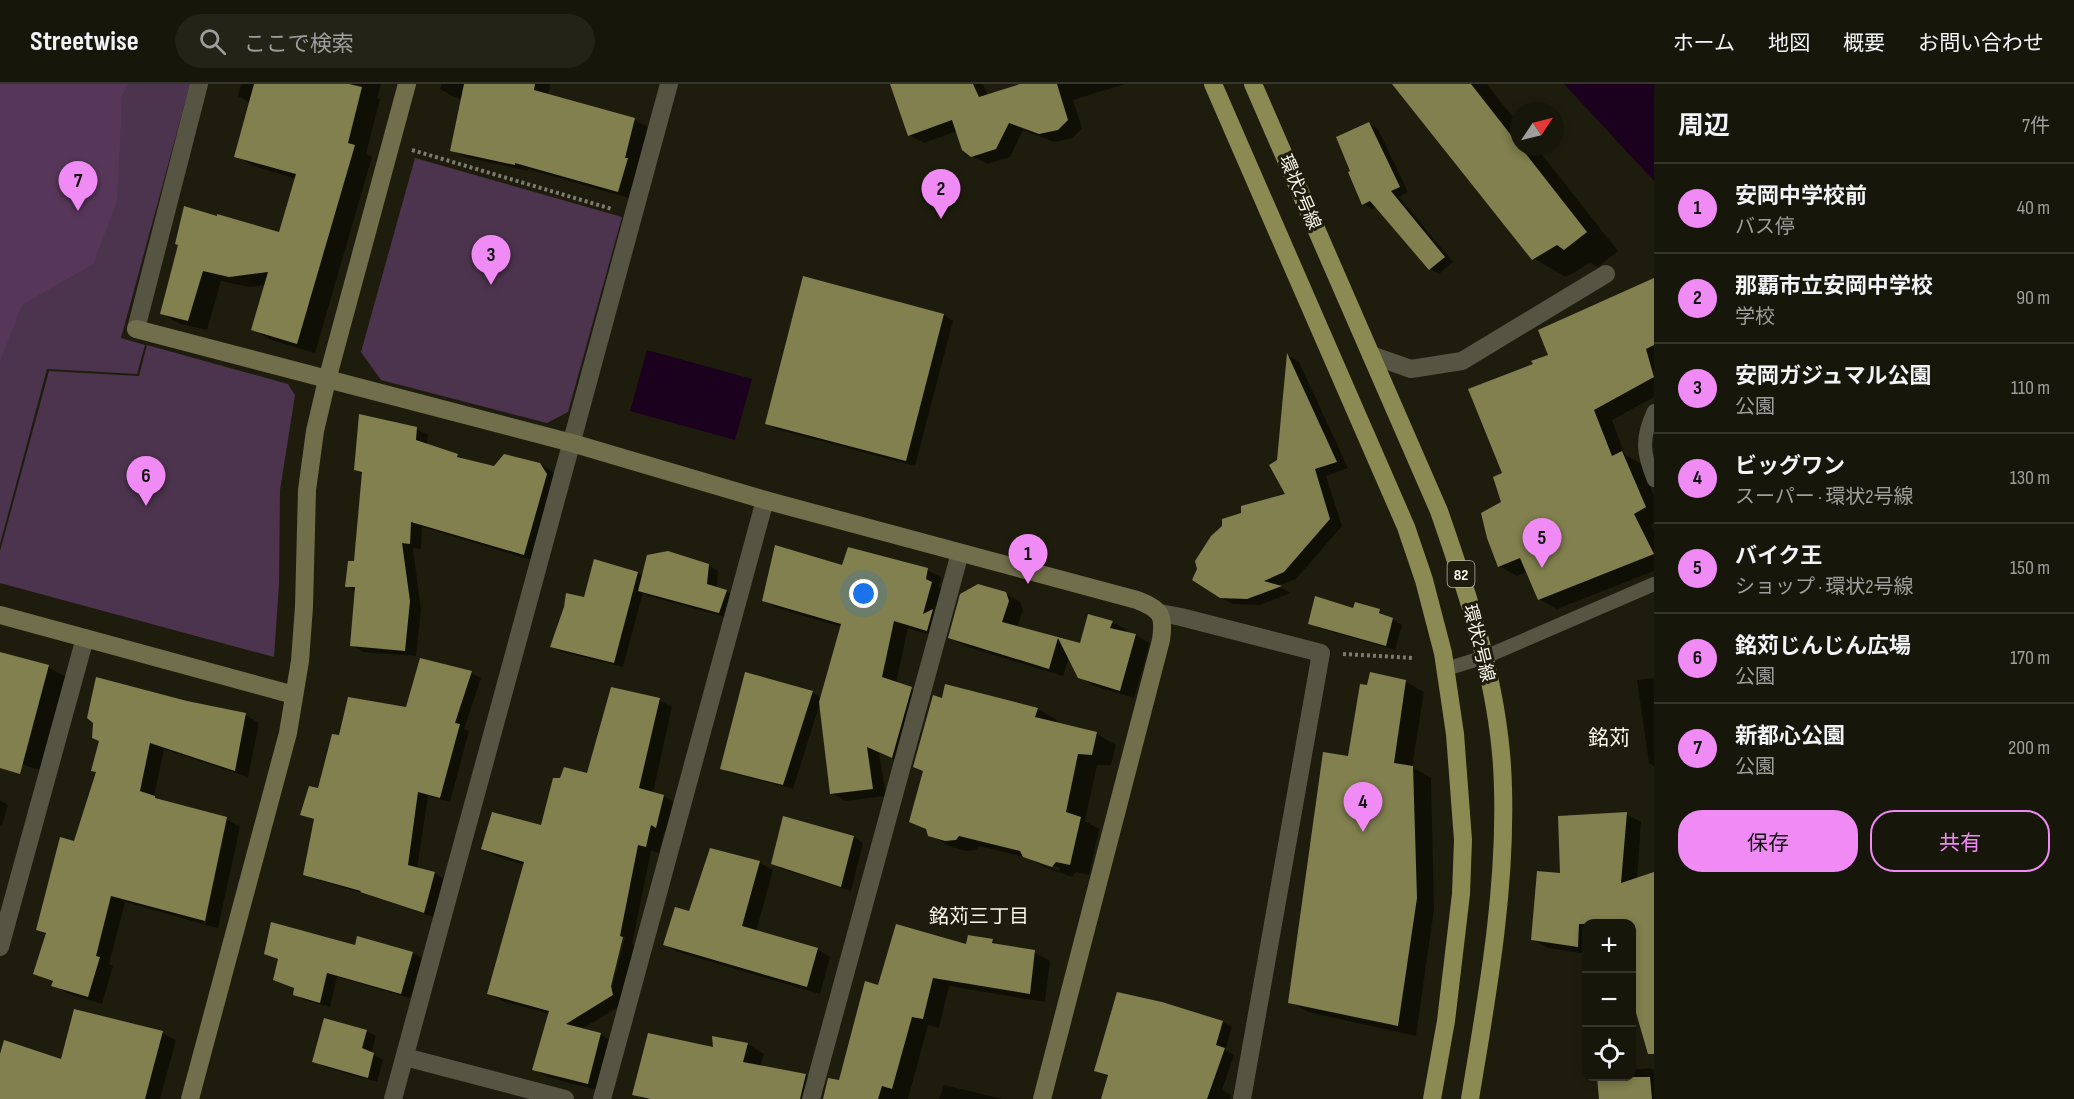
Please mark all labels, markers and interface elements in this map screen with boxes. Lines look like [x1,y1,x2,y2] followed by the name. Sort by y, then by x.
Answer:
[175,14,595,68] search box
[30,25,139,58] text: Streetwise
[196,25,229,58] icon: search
[244,31,354,58] text: ここで検索
[1673,31,1735,56] text: ホーム
[1768,31,1810,56] text: 地図
[1843,31,1885,56] text: 概要
[1918,31,2044,56] text: お問い合わせ
[1510,102,1564,156] north arrow
[1678,111,1730,142] text: 周辺
[2022,114,2050,138] text: 7件
[1274,152,1325,233] street label: 環状2号線
[58,162,98,211] pin: 7
[922,170,960,219] pin: 2
[1735,183,1867,210] text: 安岡中学校前
[1694,196,1701,220] text: 1
[2017,196,2050,220] text: 40 m
[1735,215,1795,239] text: バス停
[472,236,510,285] pin: 3
[1735,273,1933,300] text: 那覇市立安岡中学校
[1693,286,1702,310] text: 2
[2016,286,2050,310] text: 90 m
[1735,305,1775,329] text: 学校
[1735,363,1931,390] text: 安岡ガジュマル公園
[1693,376,1702,400] text: 3
[2011,376,2050,400] text: 110 m
[1735,395,1775,419] text: 公園
[1735,453,1845,480] text: ビッグワン
[126,456,166,506] pin: 6
[1693,466,1702,490] text: 4
[2010,466,2050,490] text: 130 m
[1735,485,1913,509] text: スーパー · 環状2号線
[1522,518,1562,568] pin: 5
[1008,534,1048,584] pin: 1
[1735,543,1823,570] text: バイク王
[1693,556,1702,580] text: 5
[2010,556,2050,580] text: 150 m
[1448,561,1474,587] road number: 82
[1735,575,1914,599] text: ショップ · 環状2号線
[849,579,878,608] your location
[1459,602,1498,684] street label: 環状2号線
[1735,633,1911,660] text: 銘苅じんじん広場
[1693,646,1702,670] text: 6
[2010,646,2050,670] text: 170 m
[1735,665,1775,689] text: 公園
[1735,723,1845,750] text: 新都心公園
[1588,726,1630,751] district label: 銘苅
[1693,736,1702,760] text: 7
[2008,736,2050,760] text: 200 m
[1735,755,1775,779] text: 公園
[1344,782,1382,832] pin: 4
[1678,810,1858,872] button: 保存
[1870,810,2050,872] button: 共有
[929,905,1029,929] district label: 銘苅三丁目
[1582,919,1636,1081] map controls
[1582,919,1636,973] button: +
[1582,973,1636,1027] button: −
[1582,1027,1636,1081] button: locate

